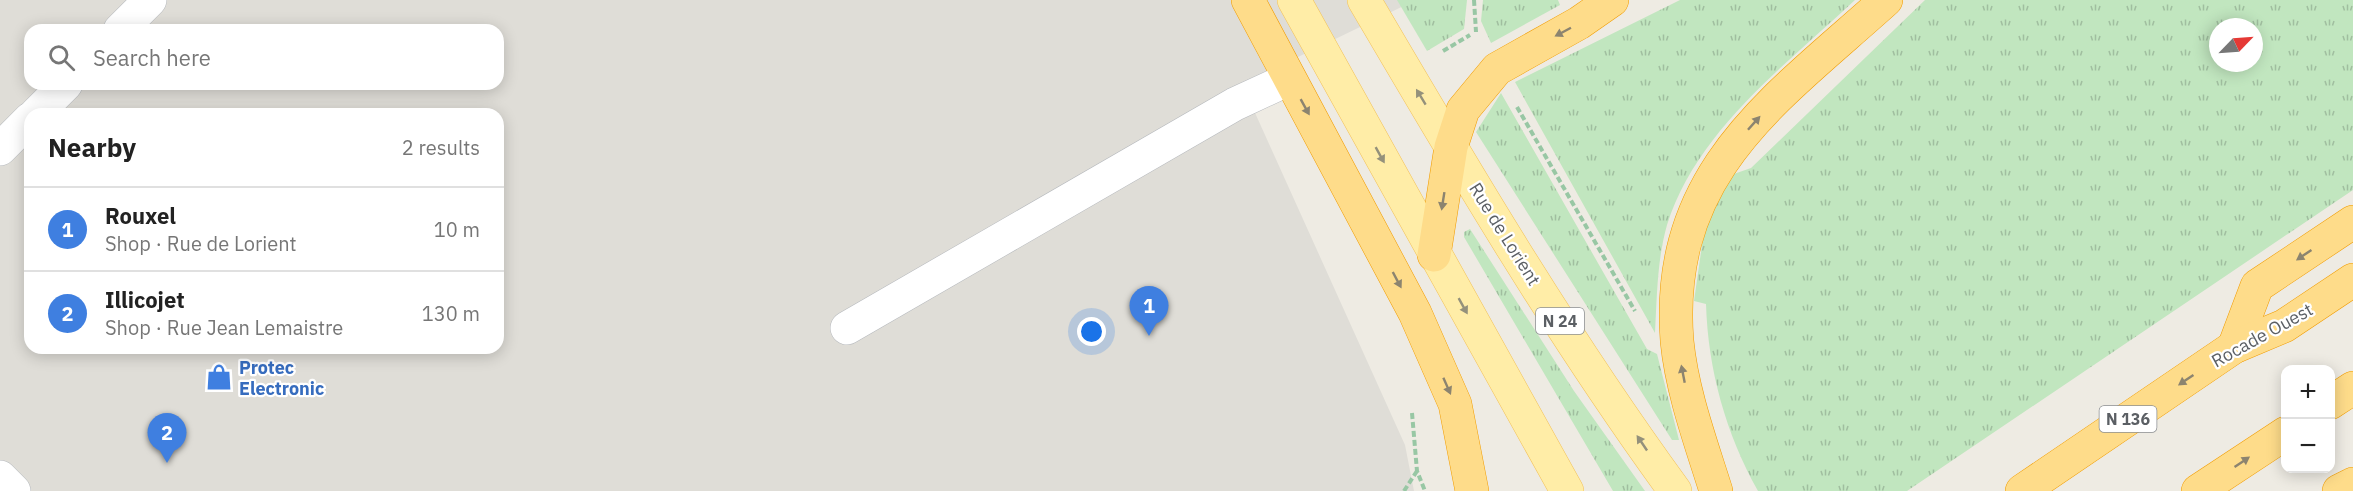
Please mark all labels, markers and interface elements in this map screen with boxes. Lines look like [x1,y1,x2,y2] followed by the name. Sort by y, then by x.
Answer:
[2209,18,2263,72] north arrow
[24,24,504,90] search box
[1554,27,1571,37] one-way arrow
[45,41,78,74] icon: search
[93,43,211,72] text: Search here
[1416,88,1426,105] one-way arrow
[1300,99,1310,116] one-way arrow
[1746,117,1760,131] one-way arrow
[48,130,136,164] text: Nearby
[402,134,480,161] text: 2 results
[1375,147,1385,164] one-way arrow
[1464,178,1546,290] street label: Rue de Lorient
[1438,192,1447,211] one-way arrow
[105,201,176,230] text: Rouxel
[62,216,74,243] text: 1
[434,216,480,243] text: 10 m
[105,230,297,257] text: Shop · Rue de Lorient
[2297,249,2313,261] one-way arrow
[1392,271,1402,288] one-way arrow
[105,285,185,314] text: Illicojet
[1130,286,1168,336] pin: 1
[1458,298,1468,315] one-way arrow
[2207,298,2317,372] street label: Rocade Ouest
[62,300,74,327] text: 2
[422,300,480,327] text: 130 m
[1536,308,1584,334] road number: N 24
[105,314,343,341] text: Shop · Rue Jean Lemaistre
[1077,317,1106,346] your location
[239,356,324,400] place label: Protec Electronic
[204,362,234,392] shop icon: Protec Electronic
[1678,364,1687,383] one-way arrow
[2281,365,2335,473] map controls
[2281,365,2335,419] button: +
[2178,374,2194,386] one-way arrow
[1442,377,1452,395] one-way arrow
[2100,406,2156,432] road number: N 136
[148,414,186,463] pin: 2
[2281,419,2335,473] button: −
[1636,435,1647,451] one-way arrow
[2234,457,2250,468] one-way arrow

